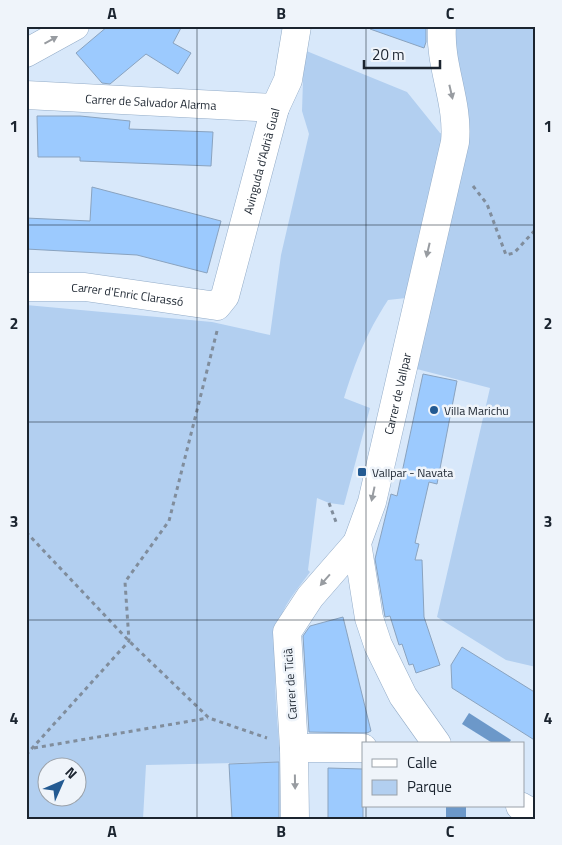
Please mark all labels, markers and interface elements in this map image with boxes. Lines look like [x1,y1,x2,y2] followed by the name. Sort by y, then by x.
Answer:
[107,1,117,25] text: A
[276,1,286,25] text: B
[446,1,455,25] text: C
[44,36,58,44] one-way arrow
[364,38,441,70] scale bar
[372,43,405,66] text: 20 m
[447,84,455,99] one-way arrow
[85,89,217,114] street label: Carrer de Salvador Alarma
[238,106,284,216] street label: Avinguda d'Adrià Gual
[10,114,18,138] text: 1
[544,114,552,138] text: 1
[424,243,432,258] one-way arrow
[71,277,185,311] street label: Carrer d'Enric Clarassó
[10,311,18,335] text: 2
[544,311,552,335] text: 2
[378,351,416,436] street label: Carrer de Vallpar
[444,401,509,420] place label: Villa Marichu
[428,404,440,416] marker: Villa Marichu
[372,463,453,482] place label: Vallpar - Navata
[356,466,368,478] marker: Vallpar - Navata
[369,487,377,502] one-way arrow
[10,509,18,533] text: 3
[544,509,552,533] text: 3
[319,573,331,585] one-way arrow
[278,648,302,720] street label: Carrer de Ticià
[10,706,19,730] text: 4
[544,706,553,730] text: 4
[362,742,524,808] legend
[407,751,437,774] text: Calle
[38,758,88,808] north arrow
[61,762,82,783] text: N
[291,774,299,790] one-way arrow
[407,775,452,798] text: Parque
[107,819,117,843] text: A
[276,819,286,843] text: B
[446,819,455,843] text: C

